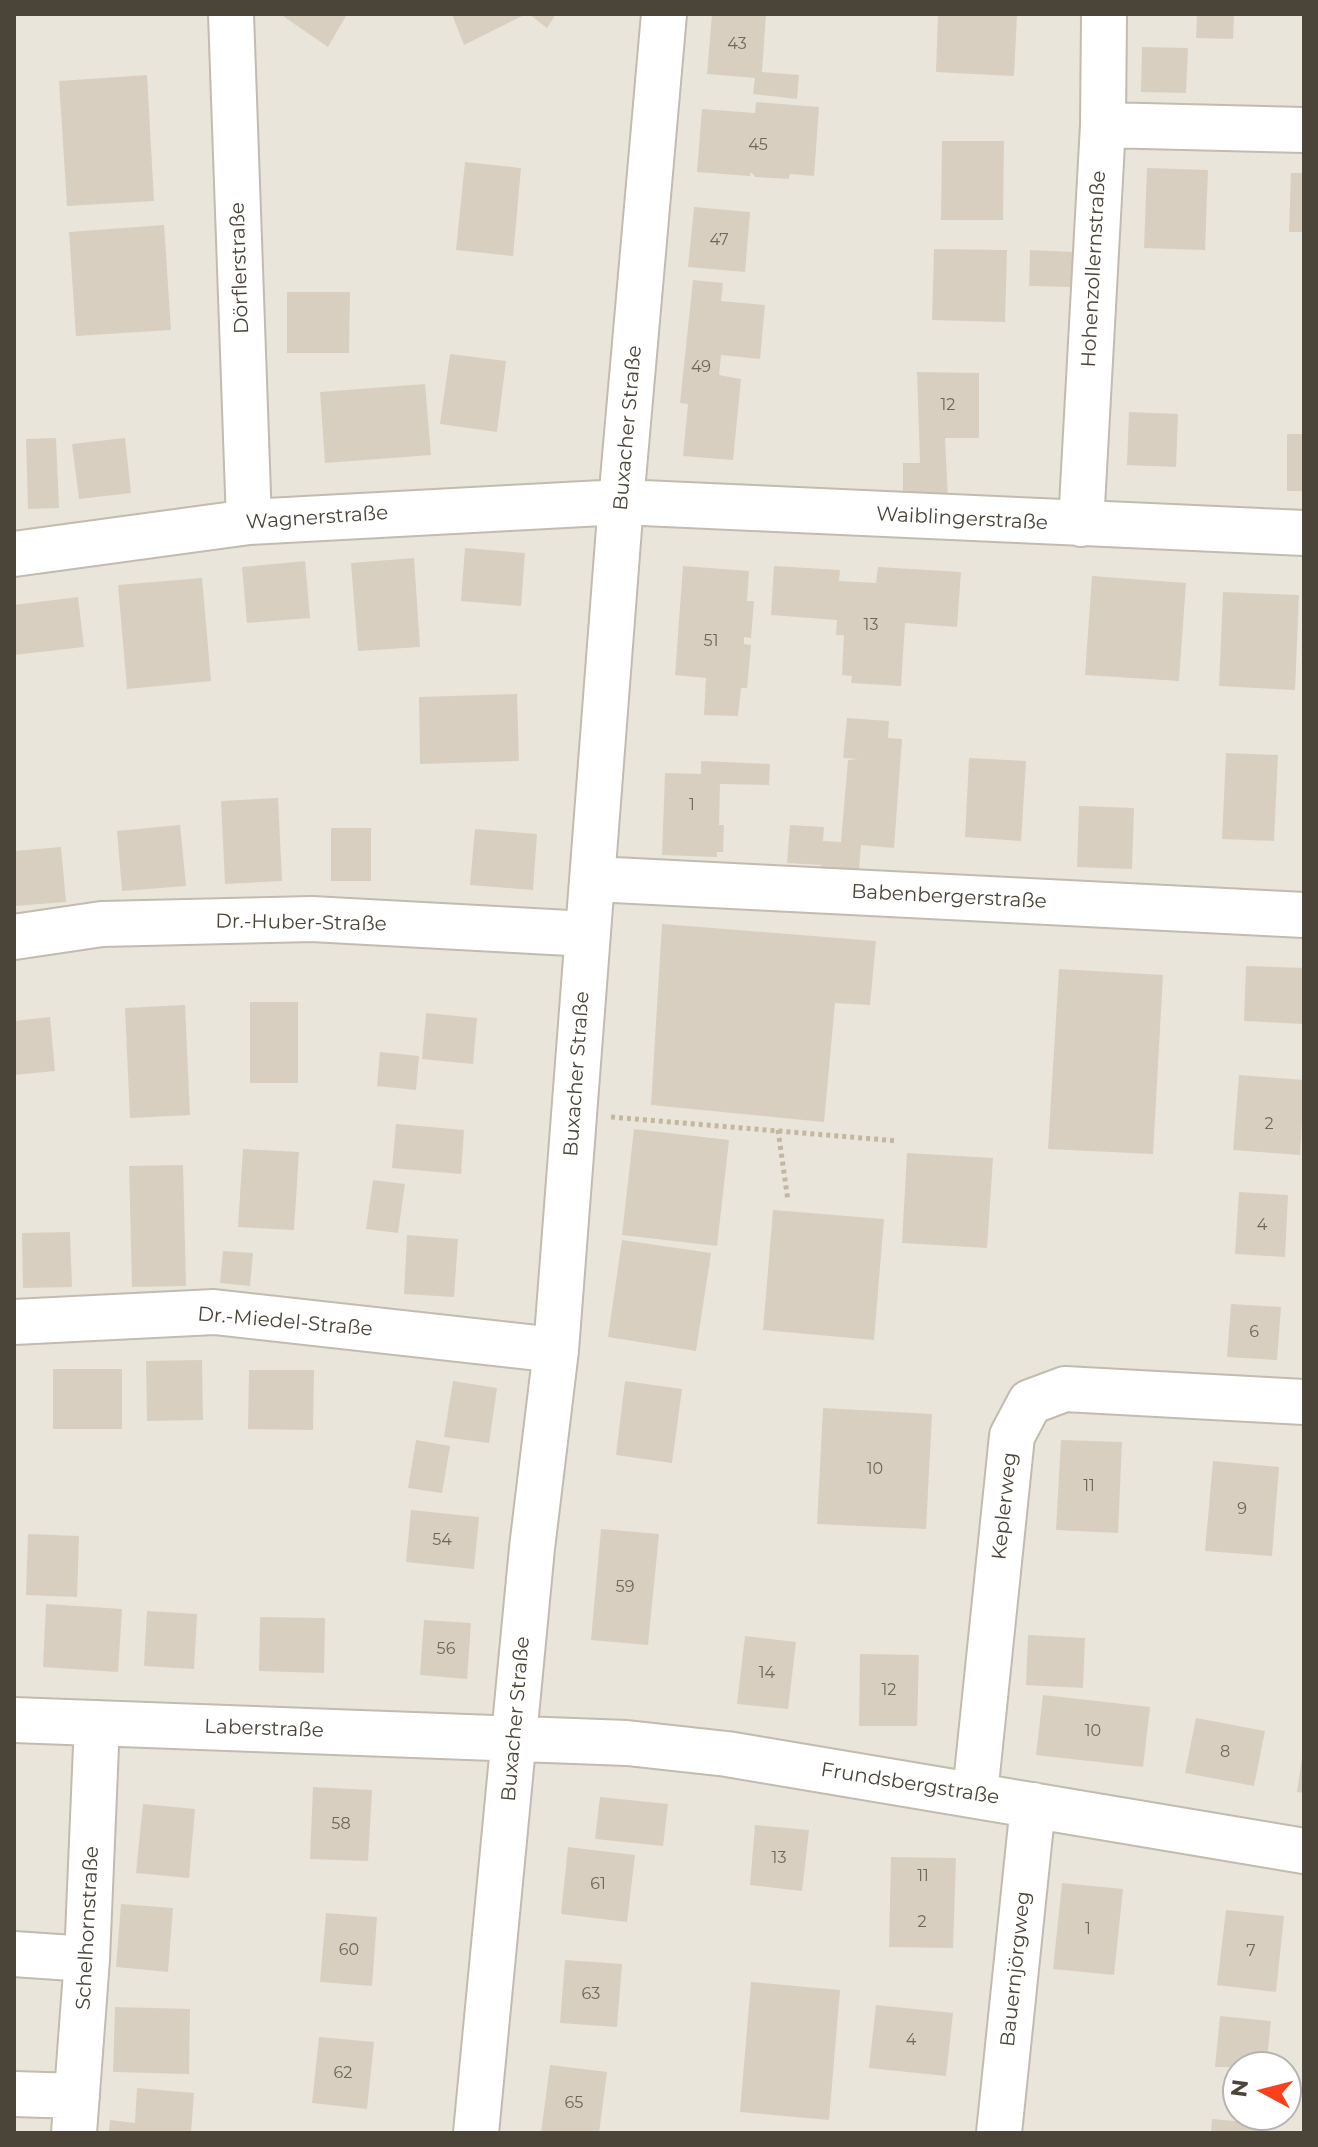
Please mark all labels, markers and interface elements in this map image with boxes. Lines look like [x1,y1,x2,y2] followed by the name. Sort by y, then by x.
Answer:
[727,34,747,54] house number: 43
[748,135,768,155] house number: 45
[1077,170,1111,368] street label: Hohenzollernstraße
[226,202,254,334] street label: Dörflerstraße
[709,230,729,250] house number: 47
[609,344,647,512] street label: Buxacher Straße
[691,357,711,377] house number: 49
[941,395,955,415] house number: 12
[245,501,389,535] street label: Wagnerstraße
[875,503,1049,535] street label: Waiblingerstraße
[864,615,878,635] house number: 13
[704,631,718,651] house number: 51
[689,795,695,815] house number: 1
[851,880,1047,914] street label: Babenbergerstraße
[215,910,387,936] street label: Dr.-Huber-Straße
[559,991,595,1157] street label: Buxacher Straße
[1264,1114,1274,1134] house number: 2
[1257,1215,1267,1235] house number: 4
[196,1302,374,1342] street label: Dr.-Miedel-Straße
[1249,1322,1259,1342] house number: 6
[987,1451,1023,1561] street label: Keplerweg
[867,1459,883,1479] house number: 10
[1083,1476,1095,1496] house number: 11
[1237,1499,1247,1519] house number: 9
[432,1530,452,1550] house number: 54
[616,1577,634,1597] house number: 59
[497,1635,535,1803] street label: Buxacher Straße
[437,1639,455,1659] house number: 56
[759,1663,775,1683] house number: 14
[882,1680,896,1700] house number: 12
[204,1715,324,1743] street label: Laberstraße
[1085,1721,1101,1741] house number: 10
[1220,1742,1230,1762] house number: 8
[819,1758,1001,1810] street label: Frundsbergstraße
[331,1814,351,1834] house number: 58
[72,1845,104,2011] street label: Schelhornstraße
[772,1848,786,1868] house number: 13
[917,1866,929,1886] house number: 11
[590,1874,606,1894] house number: 61
[996,1890,1036,2048] street label: Bauernjörgweg
[917,1912,927,1932] house number: 2
[1085,1919,1091,1939] house number: 1
[339,1940,359,1960] house number: 60
[1246,1941,1256,1961] house number: 7
[582,1984,600,2004] house number: 63
[906,2030,916,2050] house number: 4
[1222,2051,1302,2131] north arrow
[334,2063,352,2083] house number: 62
[1225,2078,1254,2099] text: N
[565,2093,583,2113] house number: 65

